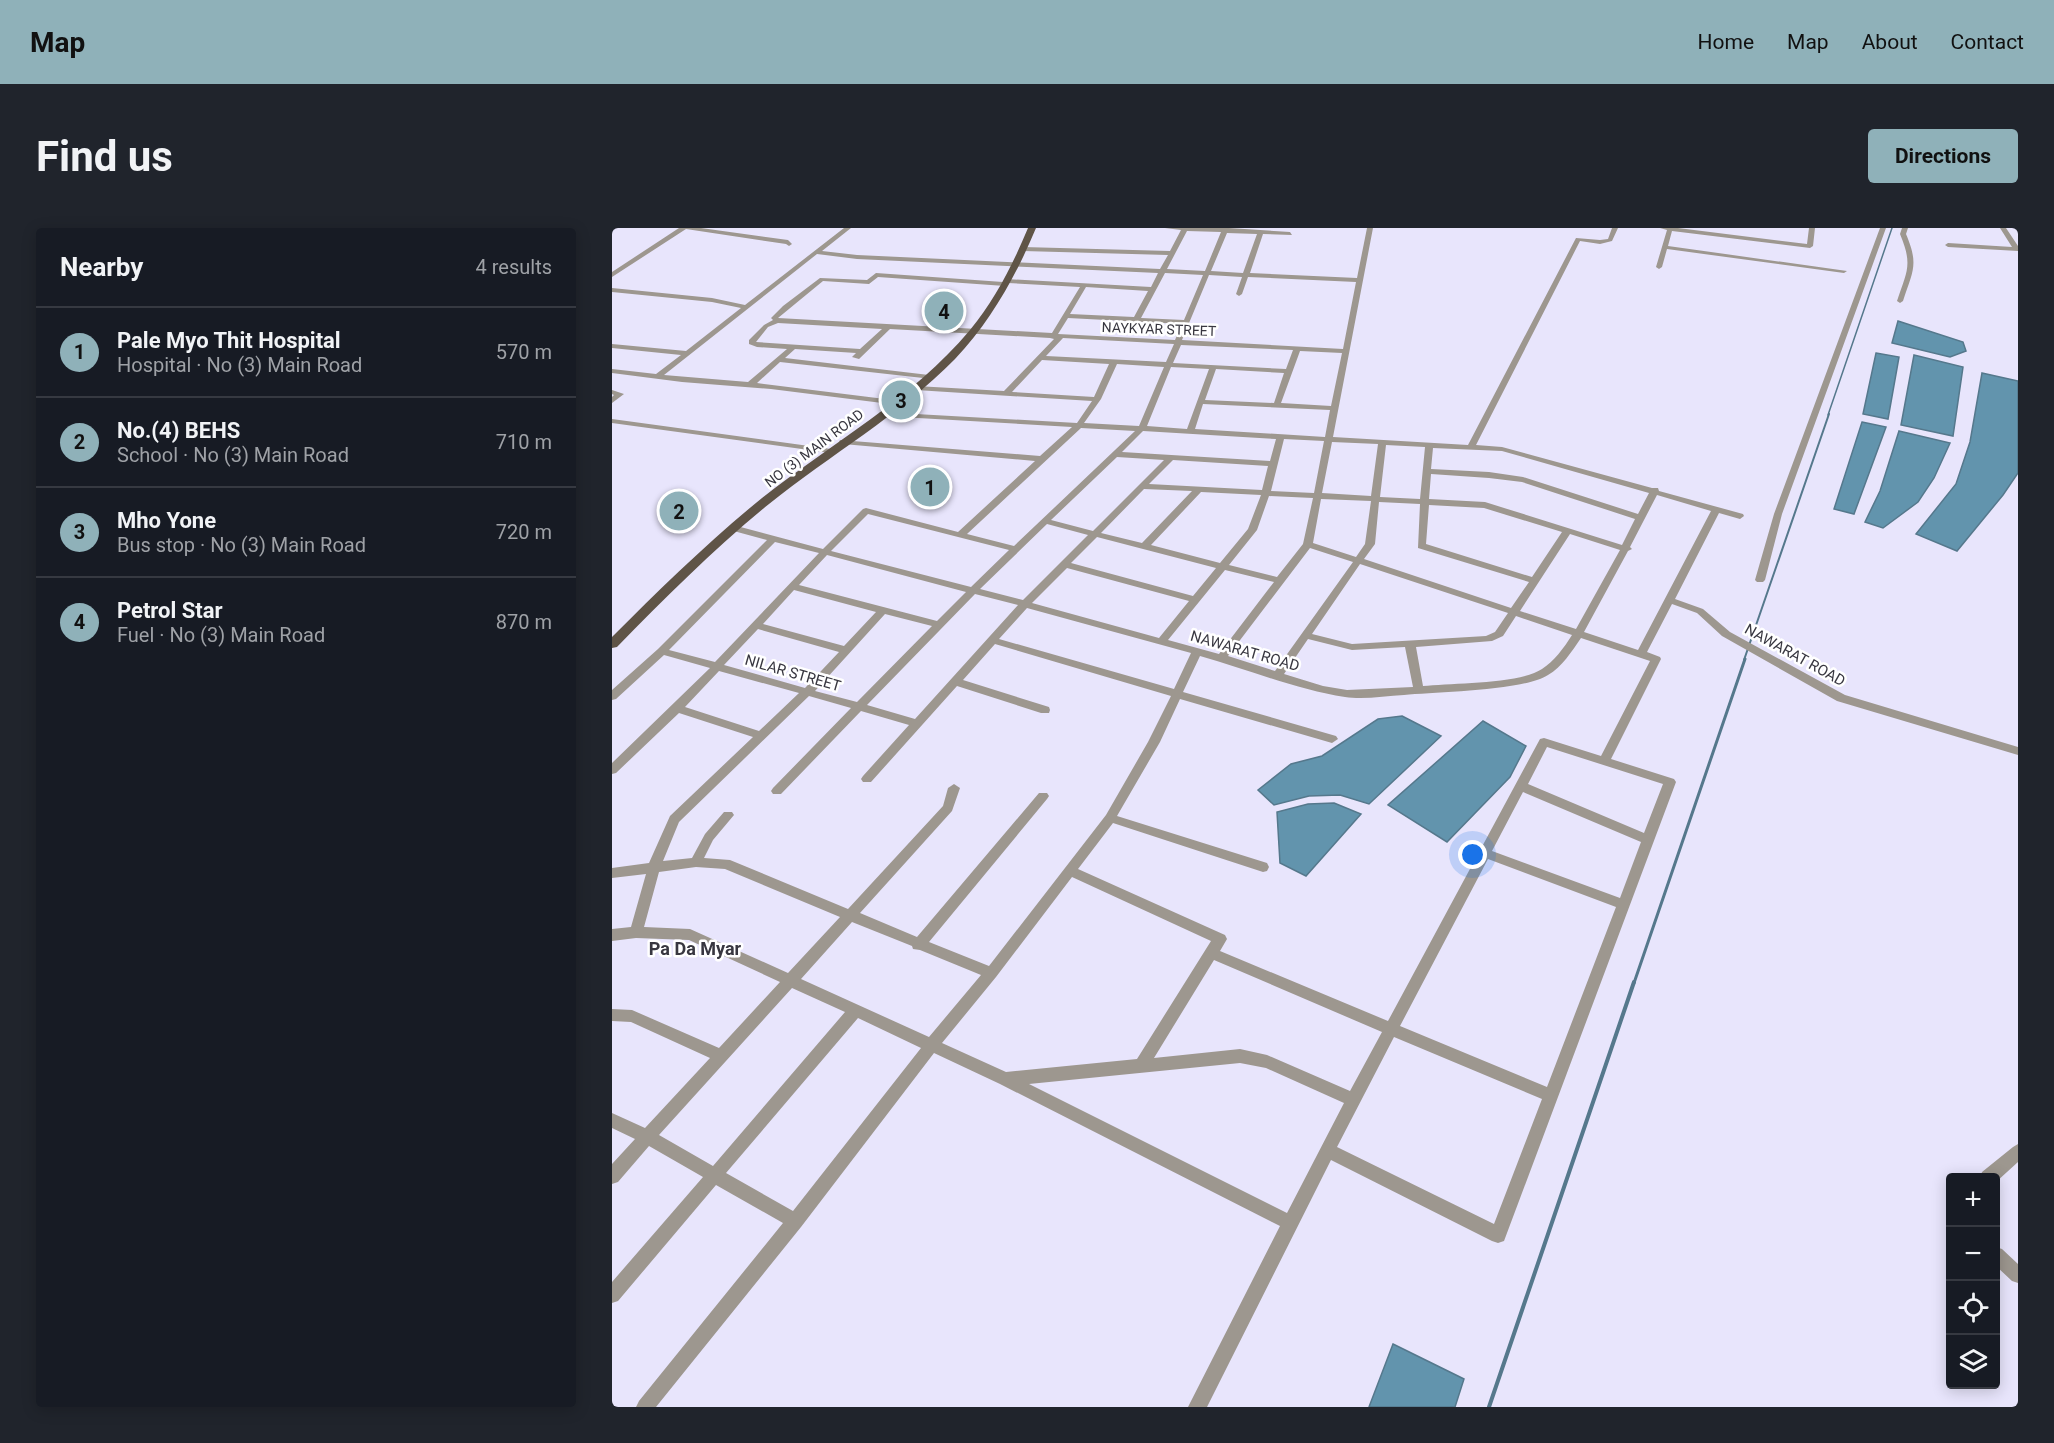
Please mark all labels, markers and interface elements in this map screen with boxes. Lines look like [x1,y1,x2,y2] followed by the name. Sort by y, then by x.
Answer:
[30,26,85,59] text: Map
[1698,30,1754,54] text: Home
[1787,30,1829,54] text: Map
[1862,30,1918,54] text: About
[1951,30,2024,54] text: Contact
[1868,129,2018,183] button: Directions
[36,132,173,181] text: Find us
[60,252,143,282] text: Nearby
[476,255,552,279] text: 4 results
[924,288,964,334] pin: 4
[1102,319,1217,339] street label: NAYKYAR STREET
[117,328,341,353] text: Pale Myo Thit Hospital
[74,340,85,364] text: 1
[496,340,552,364] text: 570 m
[117,353,362,377] text: Hospital · No (3) Main Road
[882,378,920,423] pin: 3
[762,406,867,491] street label: NO (3) MAIN ROAD
[117,418,240,443] text: No.(4) BEHS
[74,430,85,454] text: 2
[496,430,552,454] text: 710 m
[117,443,349,467] text: School · No (3) Main Road
[910,464,950,510] pin: 1
[660,488,698,534] pin: 2
[117,508,216,533] text: Mho Yone
[74,520,85,544] text: 3
[496,520,552,544] text: 720 m
[117,533,366,557] text: Bus stop · No (3) Main Road
[117,598,223,623] text: Petrol Star
[74,610,85,634] text: 4
[496,610,552,634] text: 870 m
[1741,620,1849,690] street label: NAWARAT ROAD
[117,623,325,647] text: Fuel · No (3) Main Road
[1189,627,1301,675] street label: NAWARAT ROAD
[743,651,843,695] street label: NILAR STREET
[1458,840,1487,869] your location
[649,938,742,959] district label: Pa Da Myar
[1946,1173,2000,1389] map controls
[1946,1173,2000,1227] button: +
[1946,1227,2000,1281] button: −
[1946,1281,2000,1335] button: locate
[1946,1335,2000,1389] button: layers

